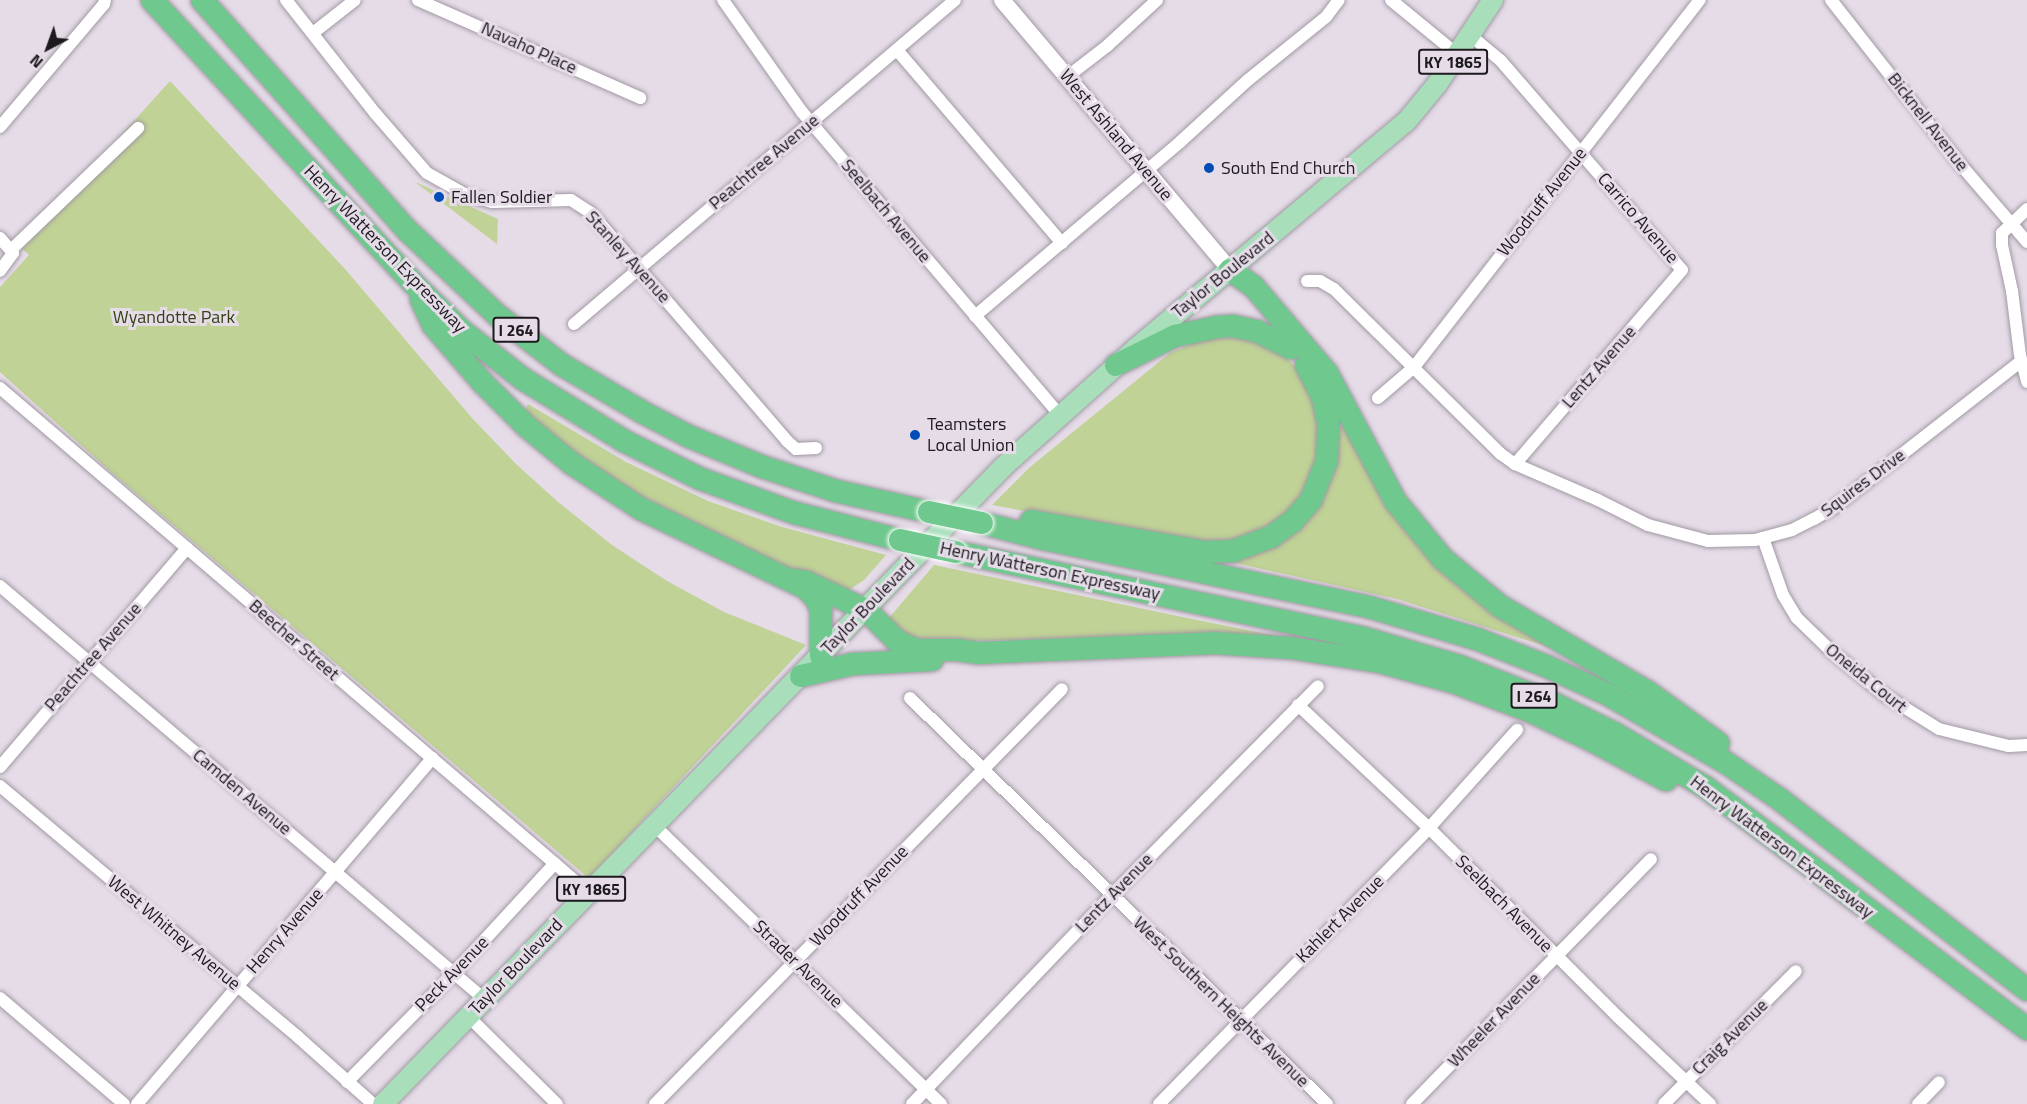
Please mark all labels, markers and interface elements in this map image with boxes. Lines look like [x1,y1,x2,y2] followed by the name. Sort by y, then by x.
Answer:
[478,17,580,79] street label: Navaho Place
[18,18,78,78] north arrow
[24,49,48,74] text: N
[1417,49,1489,75] road number: KY 1865
[1055,65,1177,205] street label: West Ashland Avenue
[1883,69,1973,175] street label: Bicknell Avenue
[705,110,823,214] street label: Peachtree Avenue
[1493,143,1591,261] street label: Woodruff Avenue
[836,155,936,267] street label: Seelbach Avenue
[1221,157,1355,179] place label: South End Church
[299,161,471,337] street label: Henry Watterson Expressway
[1202,161,1216,175] marker: South End Church
[1593,168,1683,268] street label: Carrico Avenue
[451,186,552,208] place label: Fallen Soldier
[432,190,446,204] marker: Fallen Soldier
[581,206,675,308] street label: Stanley Avenue
[1167,227,1279,323] street label: Taylor Boulevard
[113,306,235,328] park label: Wyandotte Park
[492,317,540,343] road number: I 264
[1557,321,1641,413] street label: Lentz Avenue
[927,414,1014,456] place label: Teamsters Local Union
[908,428,922,442] marker: Teamsters Local Union
[1817,444,1909,522] street label: Squires Drive
[938,537,1162,605] street label: Henry Watterson Expressway
[817,553,919,659] street label: Taylor Boulevard
[244,595,344,685] street label: Beecher Street
[40,598,146,716] street label: Peachtree Avenue
[1821,639,1911,717] street label: Oneida Court
[1510,683,1558,709] road number: I 264
[188,744,296,840] street label: Camden Avenue
[1686,771,1878,923] street label: Henry Watterson Expressway
[805,841,913,951] street label: Woodruff Avenue
[1071,849,1157,937] street label: Lentz Avenue
[1451,851,1557,957] street label: Seelbach Avenue
[103,871,245,995] street label: West Whitney Avenue
[1292,871,1388,967] street label: Kahlert Avenue
[555,876,627,902] road number: KY 1865
[242,884,328,978] street label: Henry Avenue
[1129,912,1313,1092] street label: West Southern Heights Avenue
[465,914,567,1020] street label: Taylor Boulevard
[749,916,847,1012] street label: Strader Avenue
[411,932,493,1016] street label: Peck Avenue
[1443,968,1545,1072] street label: Wheeler Avenue
[1688,995,1772,1079] street label: Craig Avenue

